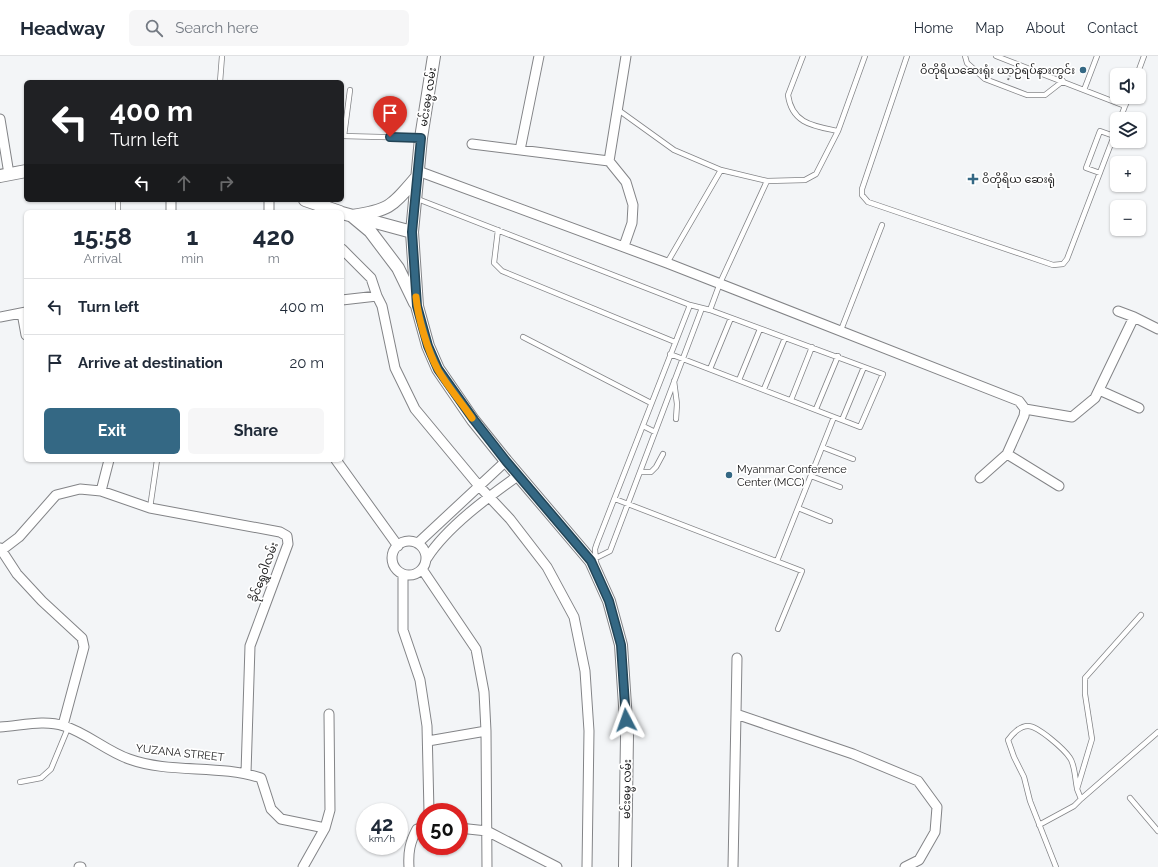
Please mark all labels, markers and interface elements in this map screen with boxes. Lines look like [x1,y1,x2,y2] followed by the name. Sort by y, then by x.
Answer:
[129,10,409,46] search box
[20,17,105,39] text: Headway
[143,17,165,39] icon: search
[175,19,258,37] text: Search here
[914,20,953,36] text: Home
[975,20,1004,36] text: Map
[1026,20,1065,36] text: About
[1087,20,1138,36] text: Contact
[920,63,1075,79] place label: ဝိတိုရိယဆေးရုံး ယာဉ်ရပ်နားကွင်း
[1078,65,1088,75] marker: ဝိတိုရိယဆေးရုံး ယာဉ်ရပ်နားကွင်း
[416,66,441,128] street label: မင်းဓမ္မ လမ်း
[1110,68,1146,236] map controls
[1110,68,1146,104] button: sound
[110,95,193,128] text: 400 m
[44,96,96,148] icon: left
[373,96,407,137] pin
[379,102,401,124] icon: arrive
[1110,112,1146,148] button: layers
[110,129,179,150] text: Turn left
[1110,156,1146,192] button: +
[131,172,153,194] icon: left
[173,172,195,194] icon: ahead
[215,172,237,194] icon: right
[982,172,1055,188] place label: ဝိတိုရိယ ဆေးရုံ
[967,173,979,185] marker: ဝိတိုရိယ ဆေးရုံ
[1110,200,1146,236] button: −
[73,222,132,251] text: 15:58
[187,222,198,251] text: 1
[253,222,295,251] text: 420
[84,251,122,266] text: Arrival
[181,251,204,266] text: min
[268,251,280,266] text: m
[44,296,66,318] icon: left
[78,298,139,316] text: Turn left
[280,298,324,316] text: 400 m
[44,352,66,374] icon: arrive
[78,354,223,372] text: Arrive at destination
[289,354,324,372] text: 20 m
[44,408,180,454] button: Exit
[188,408,324,454] button: Share
[737,463,847,489] place label: Myanmar Conference Center (MCC)
[724,470,734,480] marker: Myanmar Conference Center (MCC)
[246,540,283,604] street label: ခိုင်ရွှေဝါလမ်း
[605,699,647,741] position arrow
[135,742,225,764] street label: YUZANA STREET
[619,759,636,819] street label: မင်းဓမ္မ လမ်း
[416,803,468,855] speed limit sign: 50
[371,812,393,836] text: 42
[369,833,395,844] text: km/h

